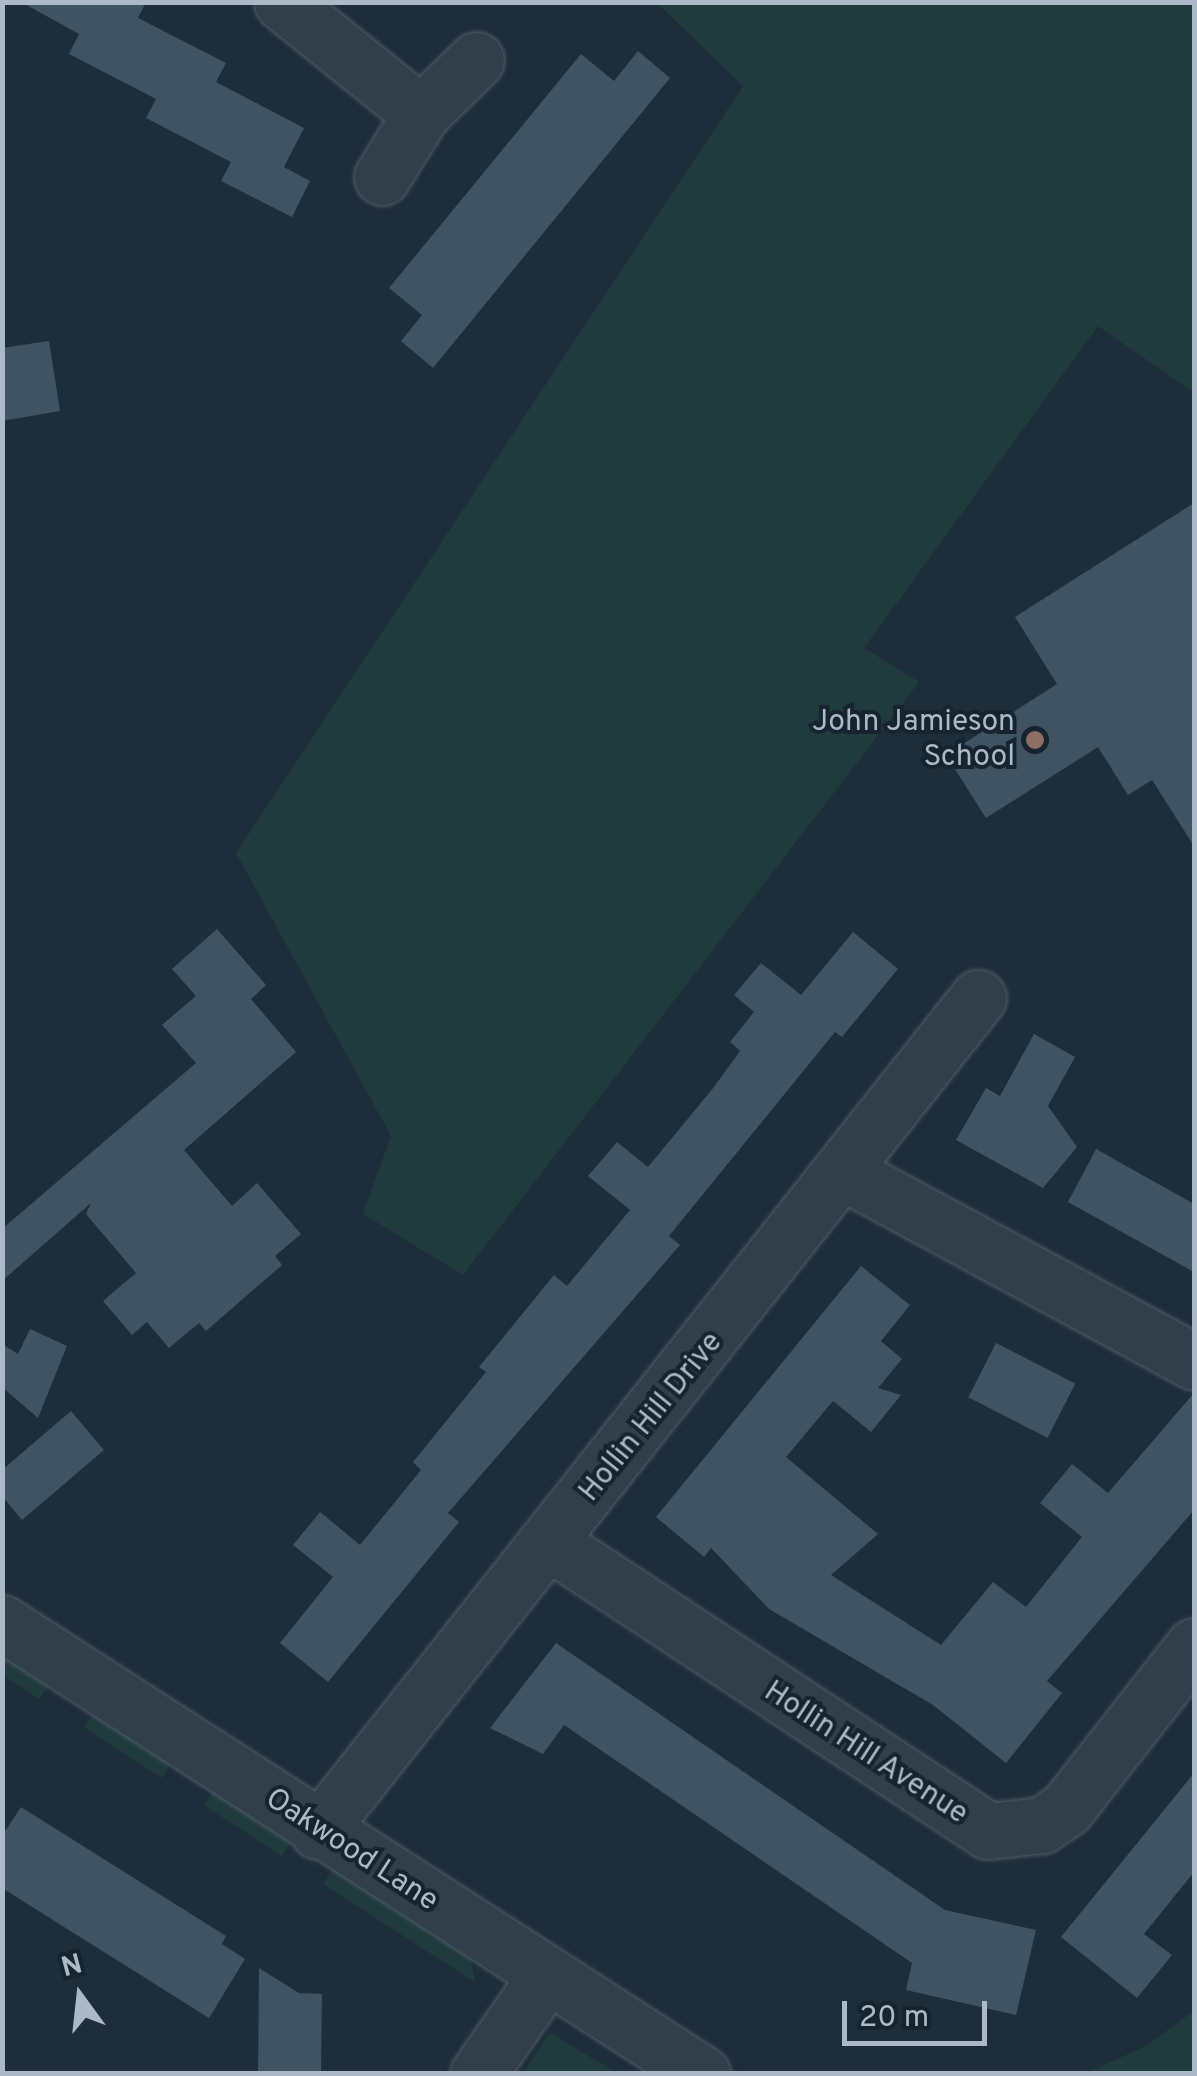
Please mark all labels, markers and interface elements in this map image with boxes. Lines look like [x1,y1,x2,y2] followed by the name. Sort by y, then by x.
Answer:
[812,705,1015,776] place label: John Jamieson School
[1024,729,1046,751] marker: John Jamieson School
[573,1326,731,1510] street label: Hollin Hill Drive
[756,1674,974,1834] street label: Hollin Hill Avenue
[258,1782,444,1920] street label: Oakwood Lane
[30,1946,130,2046] north arrow
[58,1947,87,1987] text: N
[847,1981,992,2043] scale bar
[859,2000,929,2037] text: 20 m

